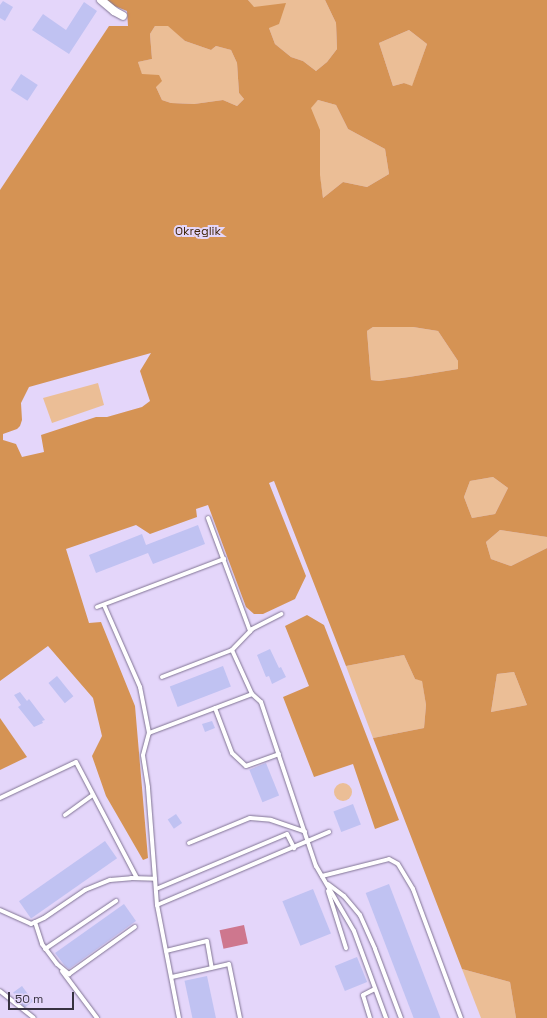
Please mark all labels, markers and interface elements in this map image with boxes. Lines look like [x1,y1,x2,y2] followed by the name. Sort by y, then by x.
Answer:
[175,225,221,239] park label: Okręglik
[10,984,76,1010] scale bar
[15,991,43,1007] text: 50 m

